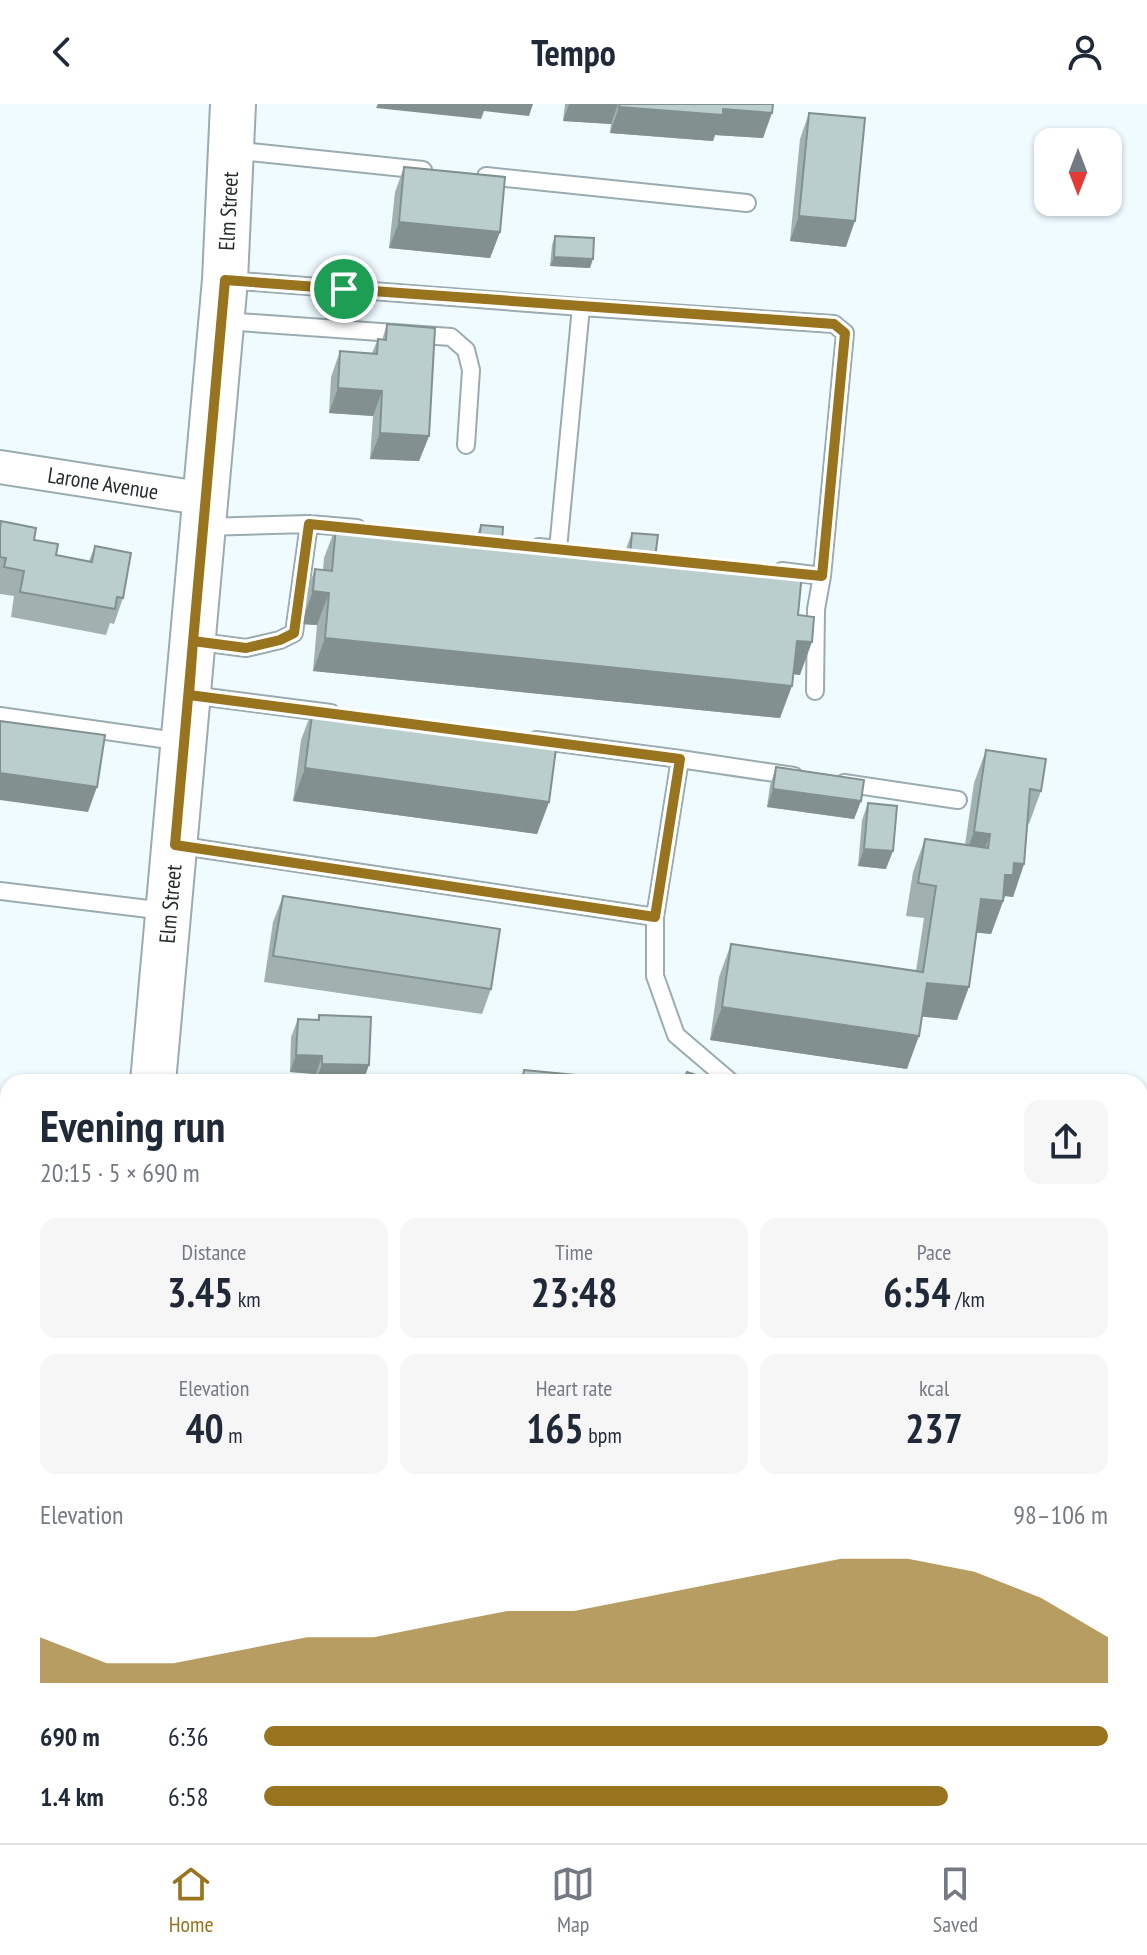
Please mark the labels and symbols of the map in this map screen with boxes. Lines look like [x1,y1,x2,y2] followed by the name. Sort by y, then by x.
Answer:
[1034,128,1122,216] north arrow
[212,171,244,251] street label: Elm Street
[310,255,378,323] pin
[46,460,160,506] street label: Larone Avenue
[153,863,187,945] street label: Elm Street

